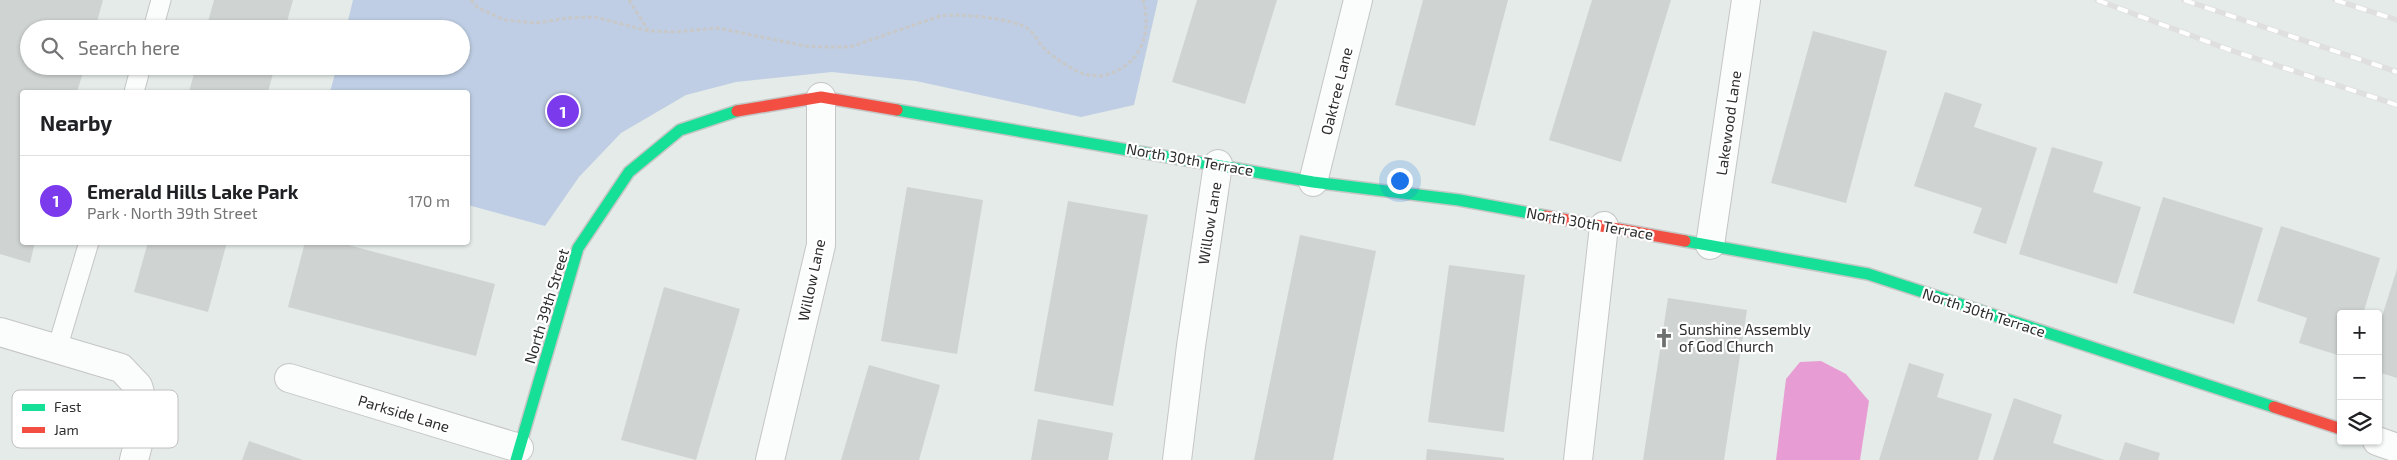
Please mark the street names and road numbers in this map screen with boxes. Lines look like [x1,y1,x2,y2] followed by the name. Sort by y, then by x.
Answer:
[1316,45,1356,137] street label: Oaktree Lane
[1712,70,1744,176] street label: Lakewood Lane
[1125,139,1255,179] street label: North 30th Terrace
[1194,180,1224,266] street label: Willow Lane
[1525,203,1655,243] street label: North 30th Terrace
[794,237,828,323] street label: Willow Lane
[520,246,572,366] street label: North 39th Street
[1920,284,2048,340] street label: North 30th Terrace
[356,391,452,435] street label: Parkside Lane

